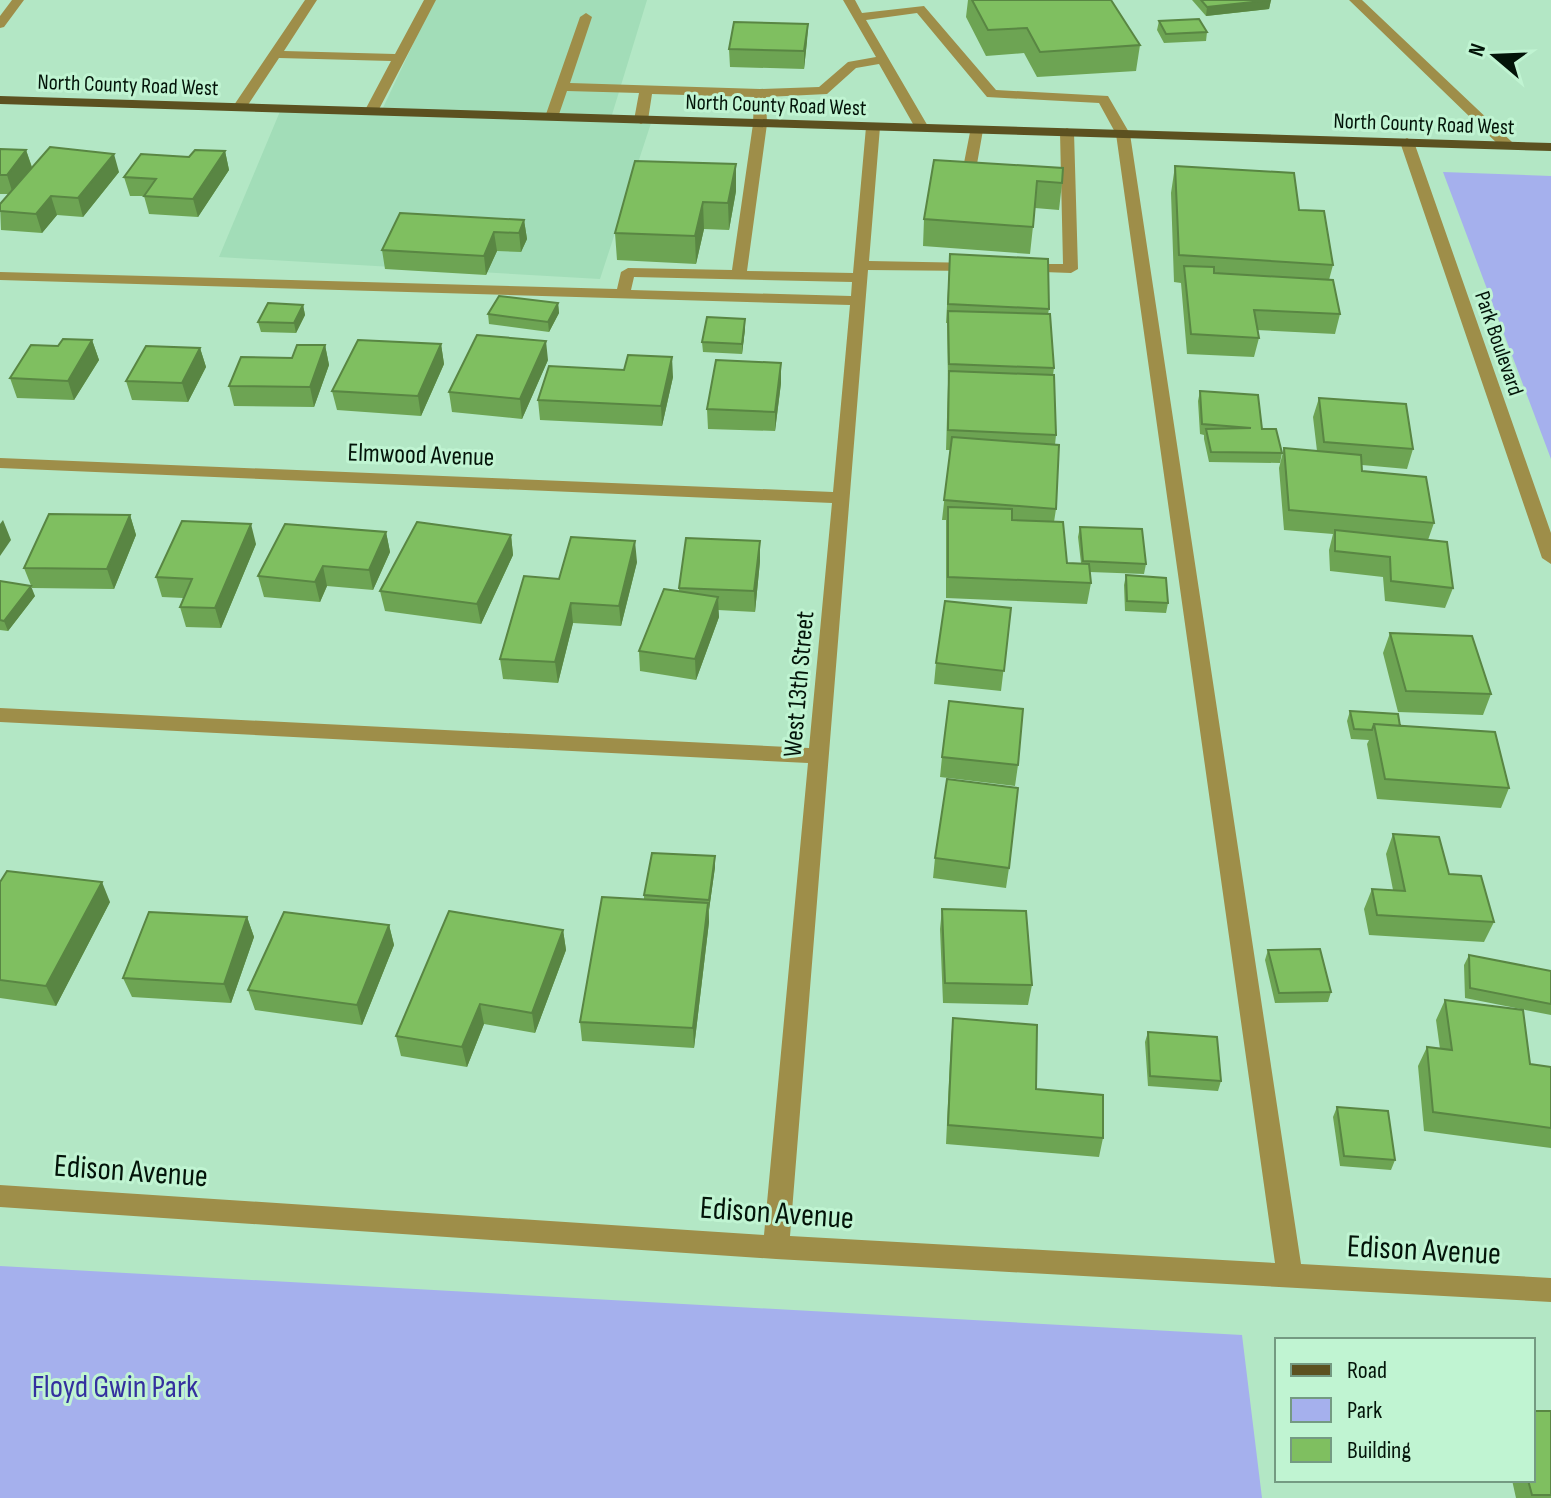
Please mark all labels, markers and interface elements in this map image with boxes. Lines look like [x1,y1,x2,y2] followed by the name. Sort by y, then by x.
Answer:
[1455,16,1535,96] north arrow
[1463,40,1492,60] text: N
[37,69,219,102] street label: North County Road West
[685,89,867,122] street label: North County Road West
[1333,108,1515,141] street label: North County Road West
[1468,288,1529,399] street label: Park Boulevard
[347,437,495,474] street label: Elmwood Avenue
[778,610,821,758] street label: West 13th Street
[53,1147,209,1196] street label: Edison Avenue
[699,1189,855,1238] street label: Edison Avenue
[1346,1227,1502,1274] street label: Edison Avenue
[1275,1338,1535,1482] legend
[1347,1356,1387,1385] text: Road
[32,1368,198,1407] park label: Floyd Gwin Park
[1347,1396,1382,1425] text: Park
[1347,1436,1411,1465] text: Building

